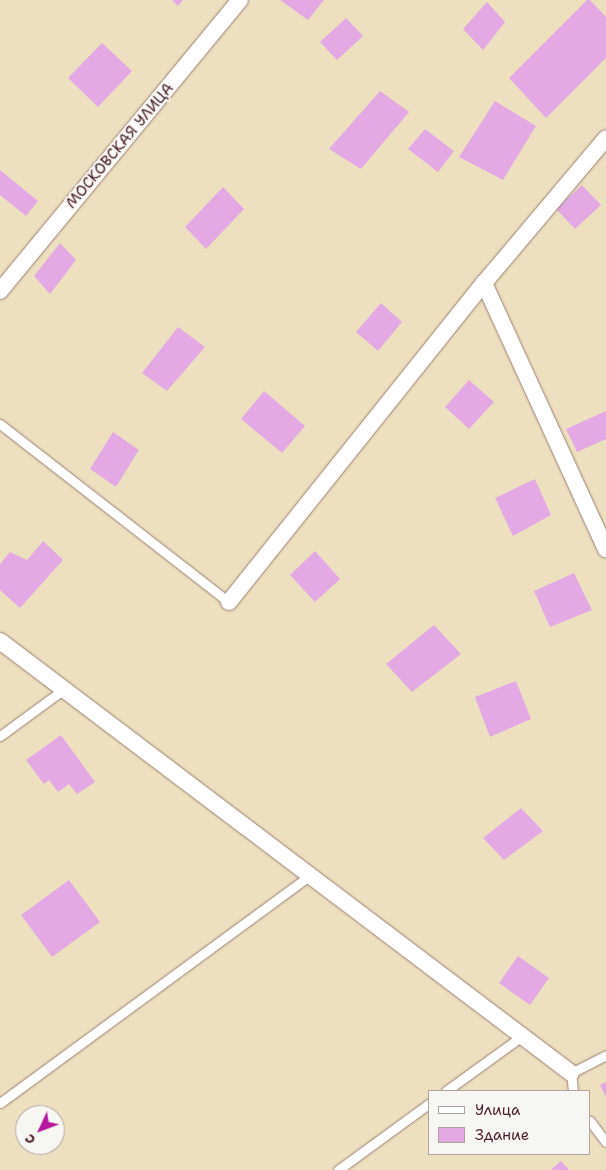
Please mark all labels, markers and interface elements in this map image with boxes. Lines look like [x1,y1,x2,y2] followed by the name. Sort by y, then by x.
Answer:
[62,80,178,212] street label: МОСКОВСКАЯ УЛИЦА
[428,1090,591,1155] legend
[475,1100,520,1120] text: Улица
[15,1105,65,1155] north arrow
[475,1125,529,1145] text: Здание
[20,1130,39,1149] text: С

